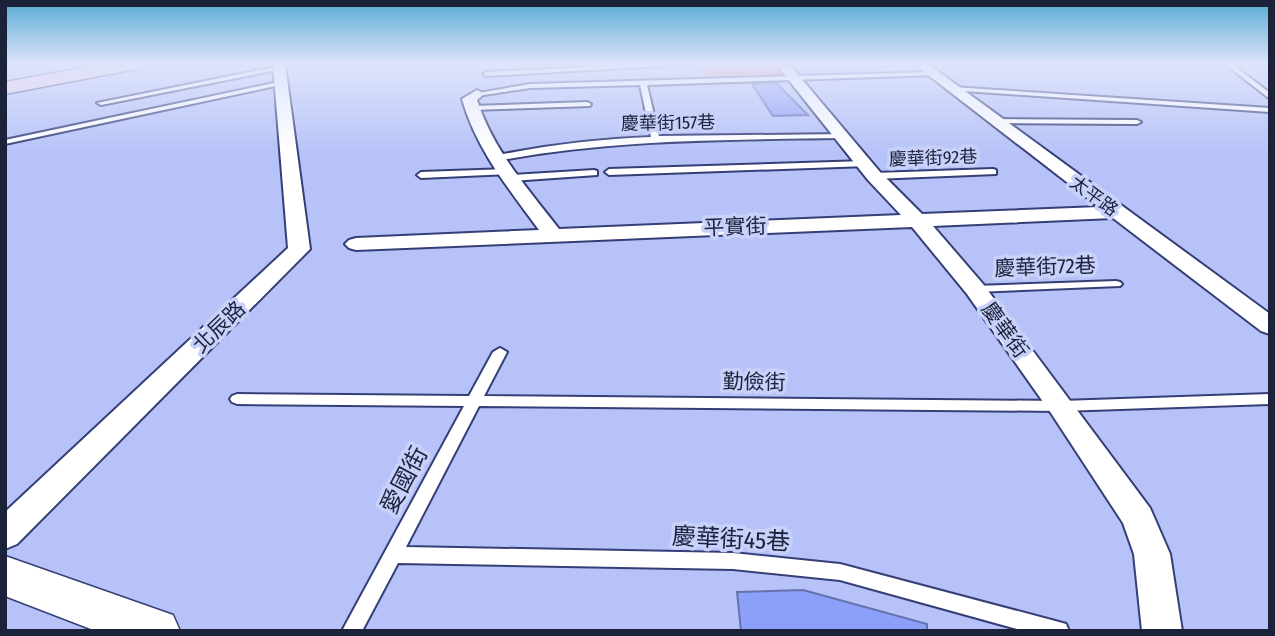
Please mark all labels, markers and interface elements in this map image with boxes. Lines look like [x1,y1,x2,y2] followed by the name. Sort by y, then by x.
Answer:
[621,111,715,135] street label: 慶華街157巷
[888,145,978,171] street label: 慶華街92巷
[1066,171,1122,221] street label: 太平路
[703,213,767,241] street label: 平實街
[994,252,1096,282] street label: 慶華街72巷
[187,296,251,358] street label: 北辰路
[976,297,1034,363] street label: 慶華街
[722,368,786,396] street label: 勤儉街
[375,442,433,518] street label: 愛國街
[671,522,791,556] street label: 慶華街45巷

